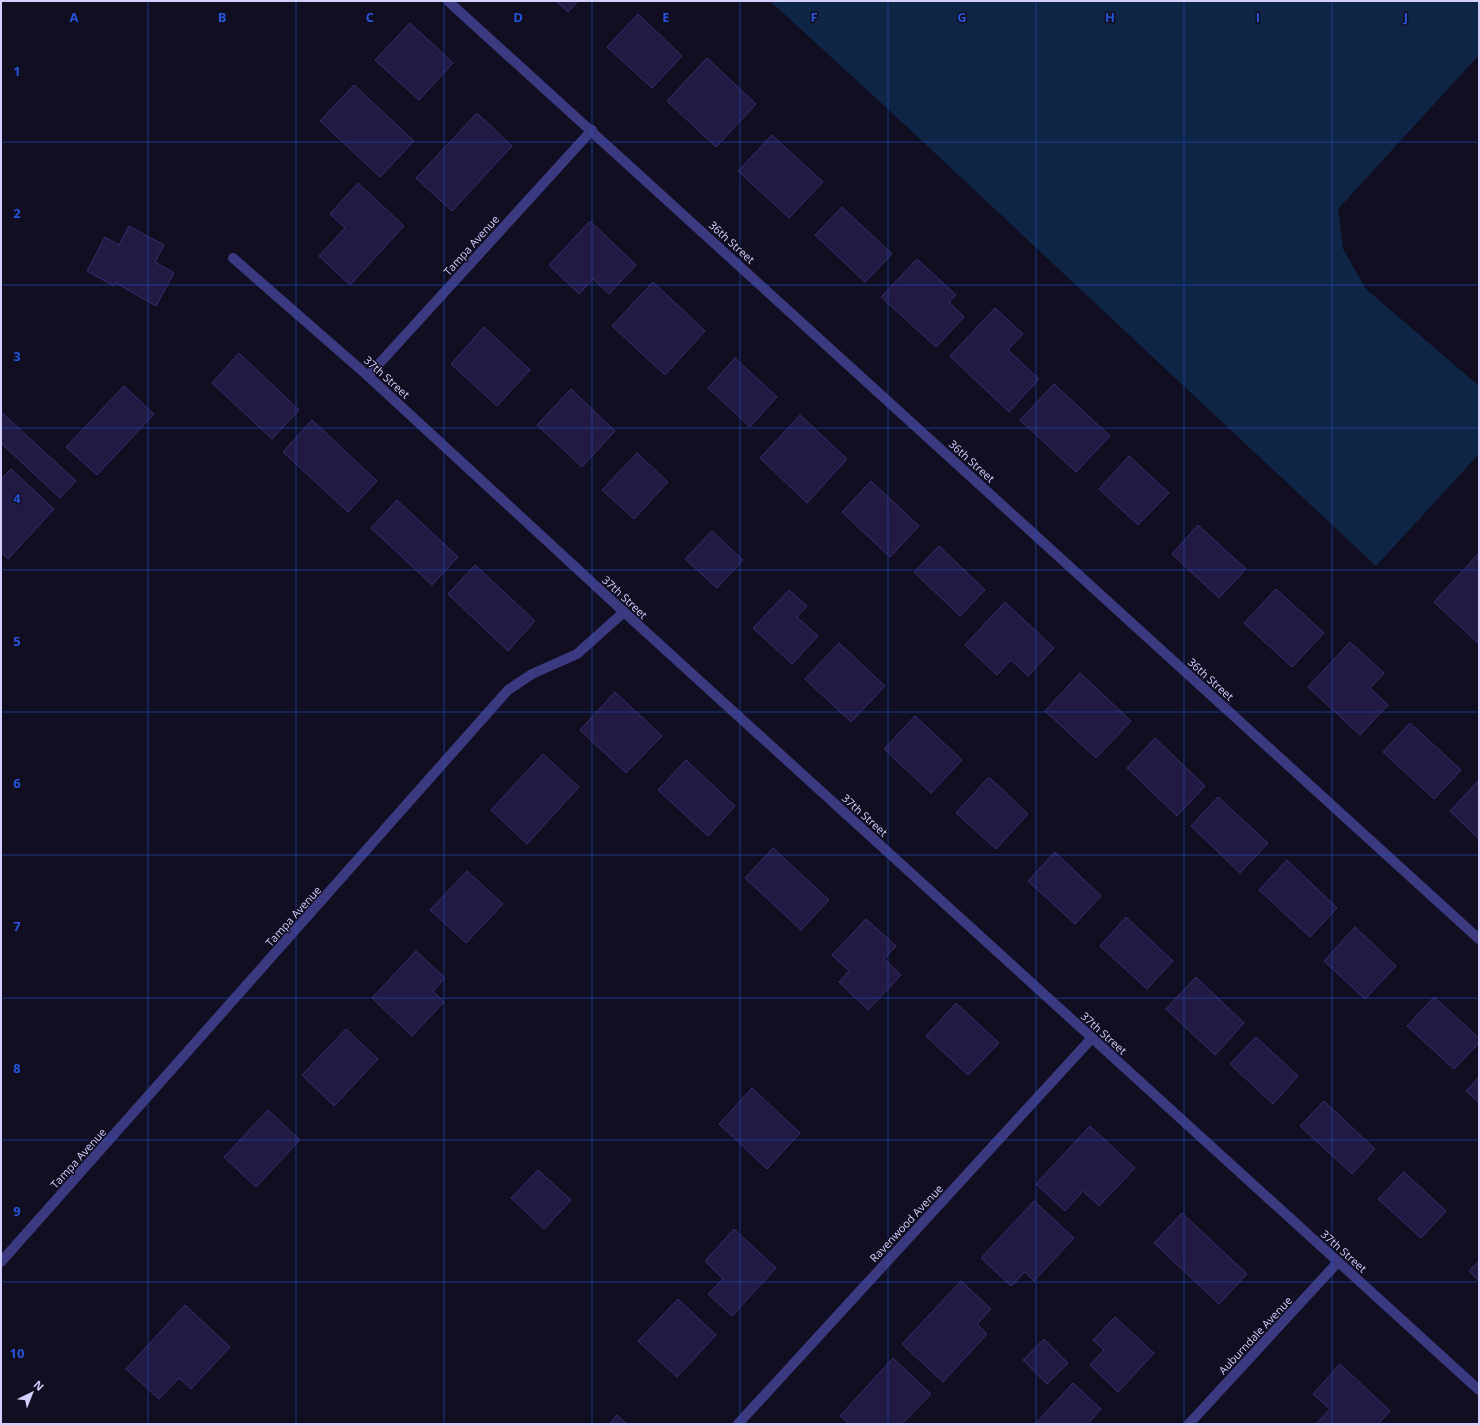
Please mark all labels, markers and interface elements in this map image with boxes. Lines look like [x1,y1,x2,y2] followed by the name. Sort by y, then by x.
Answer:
[70,8,79,26] text: A
[218,8,227,26] text: B
[366,8,374,26] text: C
[513,8,523,26] text: D
[662,8,670,26] text: E
[810,8,818,26] text: F
[957,8,967,26] text: G
[1105,8,1115,26] text: H
[1256,8,1260,26] text: I
[1403,8,1408,26] text: J
[13,62,21,80] text: 1
[13,204,21,222] text: 2
[440,212,502,278] street label: Tampa Avenue
[706,217,758,267] street label: 36th Street
[13,347,21,365] text: 3
[361,352,413,402] street label: 37th Street
[946,436,998,486] street label: 36th Street
[13,489,21,507] text: 4
[599,572,651,622] street label: 37th Street
[13,632,21,650] text: 5
[1185,654,1237,704] street label: 36th Street
[13,774,21,792] text: 6
[839,790,891,840] street label: 37th Street
[262,883,324,949] street label: Tampa Avenue
[13,917,21,935] text: 7
[1078,1008,1130,1058] street label: 37th Street
[13,1059,21,1077] text: 8
[47,1125,109,1191] street label: Tampa Avenue
[866,1181,946,1265] street label: Ravenwood Avenue
[13,1202,21,1220] text: 9
[1318,1226,1370,1276] street label: 37th Street
[1215,1293,1295,1377] street label: Auburndale Avenue
[10,1344,24,1362] text: 10
[12,1373,52,1413] north arrow
[31,1377,48,1394] text: N

